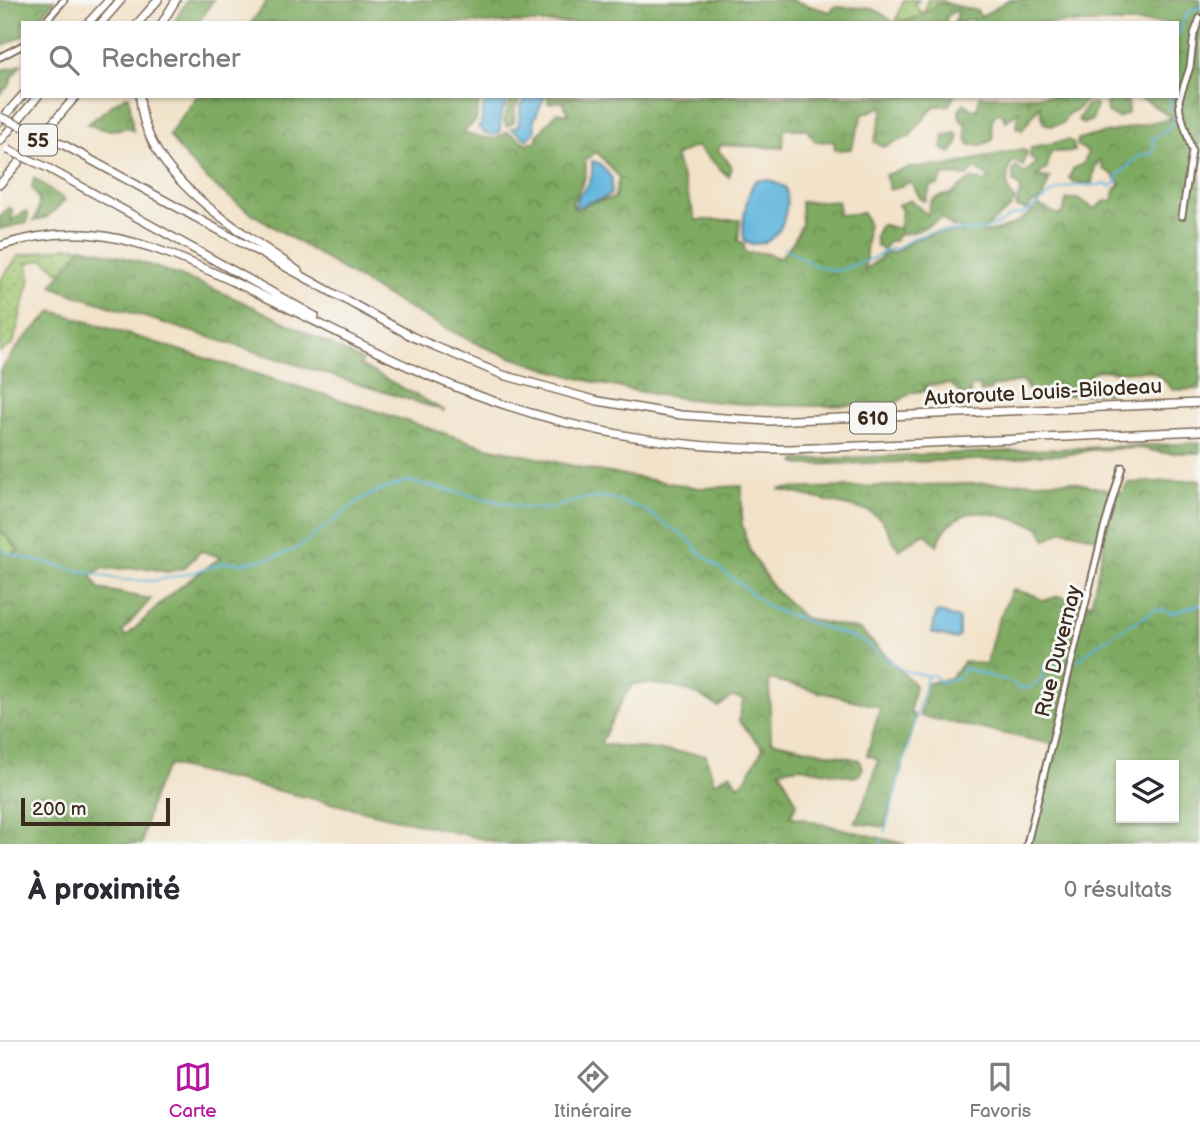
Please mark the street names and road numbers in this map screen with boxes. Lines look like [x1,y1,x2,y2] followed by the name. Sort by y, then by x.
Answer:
[19,124,57,156] road number: 55
[923,374,1163,411] street label: Autoroute Louis-Bilodeau
[850,402,896,434] road number: 610
[1030,582,1087,720] street label: Rue Duvernay

